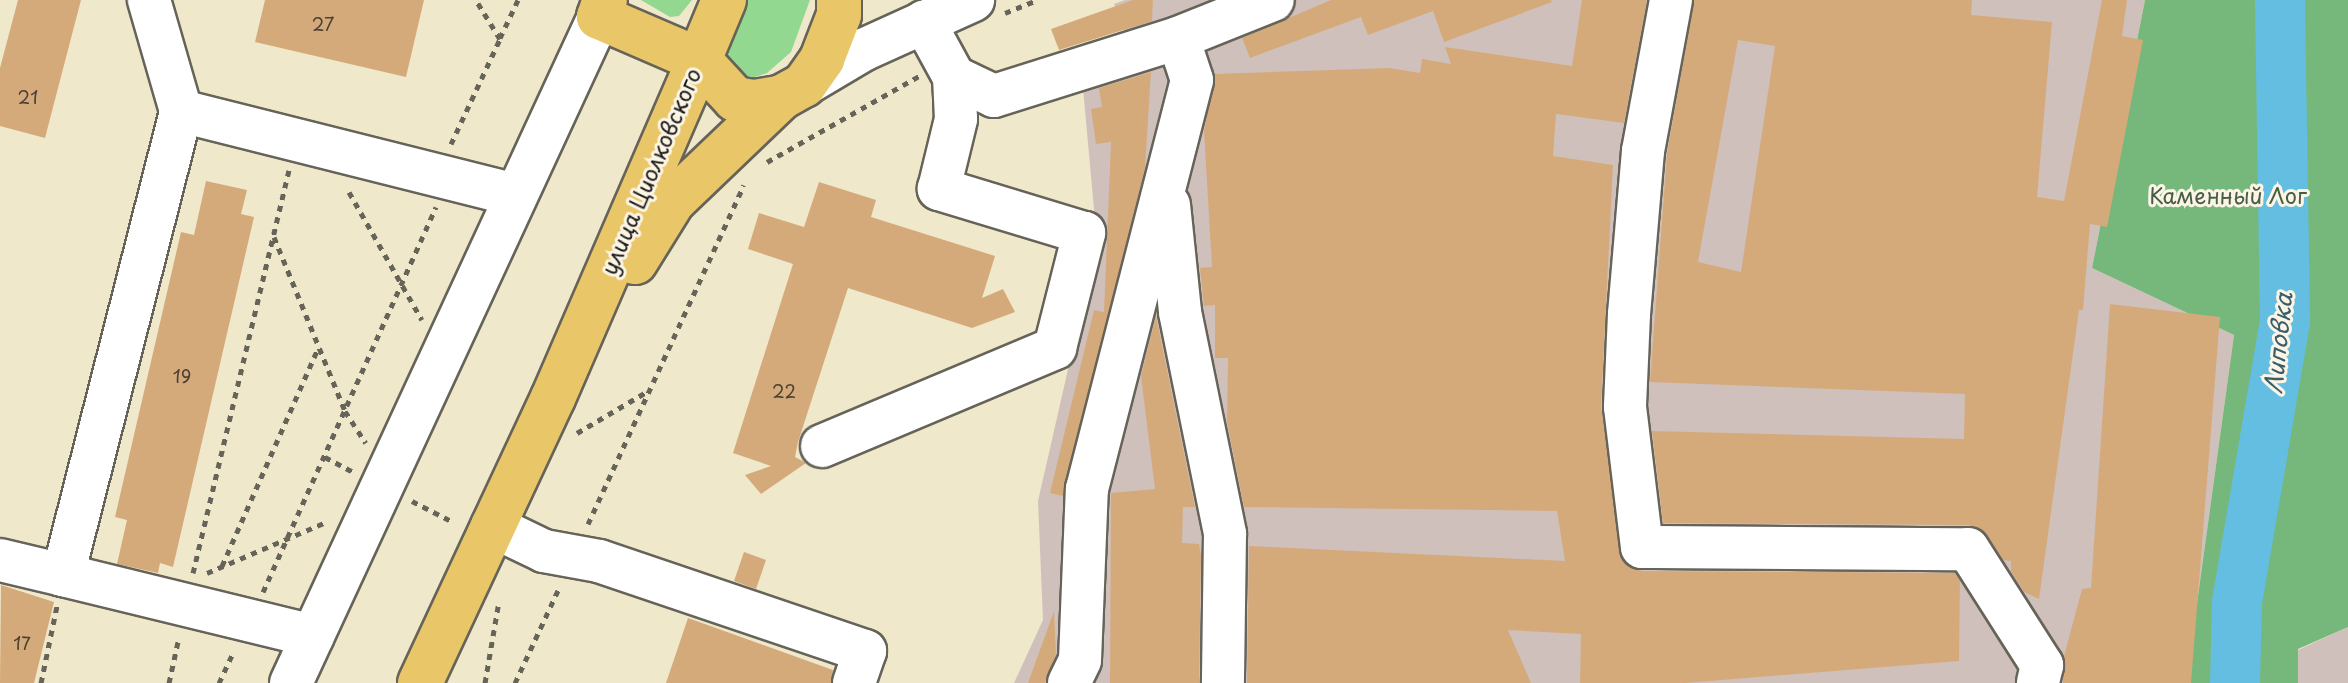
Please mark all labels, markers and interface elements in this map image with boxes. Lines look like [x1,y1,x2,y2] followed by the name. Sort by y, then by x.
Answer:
[312,13,334,35] house number: 27
[594,63,706,279] street label: улица Циолковского
[18,86,38,108] house number: 21
[2149,182,2307,208] park label: Каменный Лог
[2258,291,2298,395] water label: Липовка
[173,365,191,387] house number: 19
[772,380,796,402] house number: 22
[13,632,31,654] house number: 17

